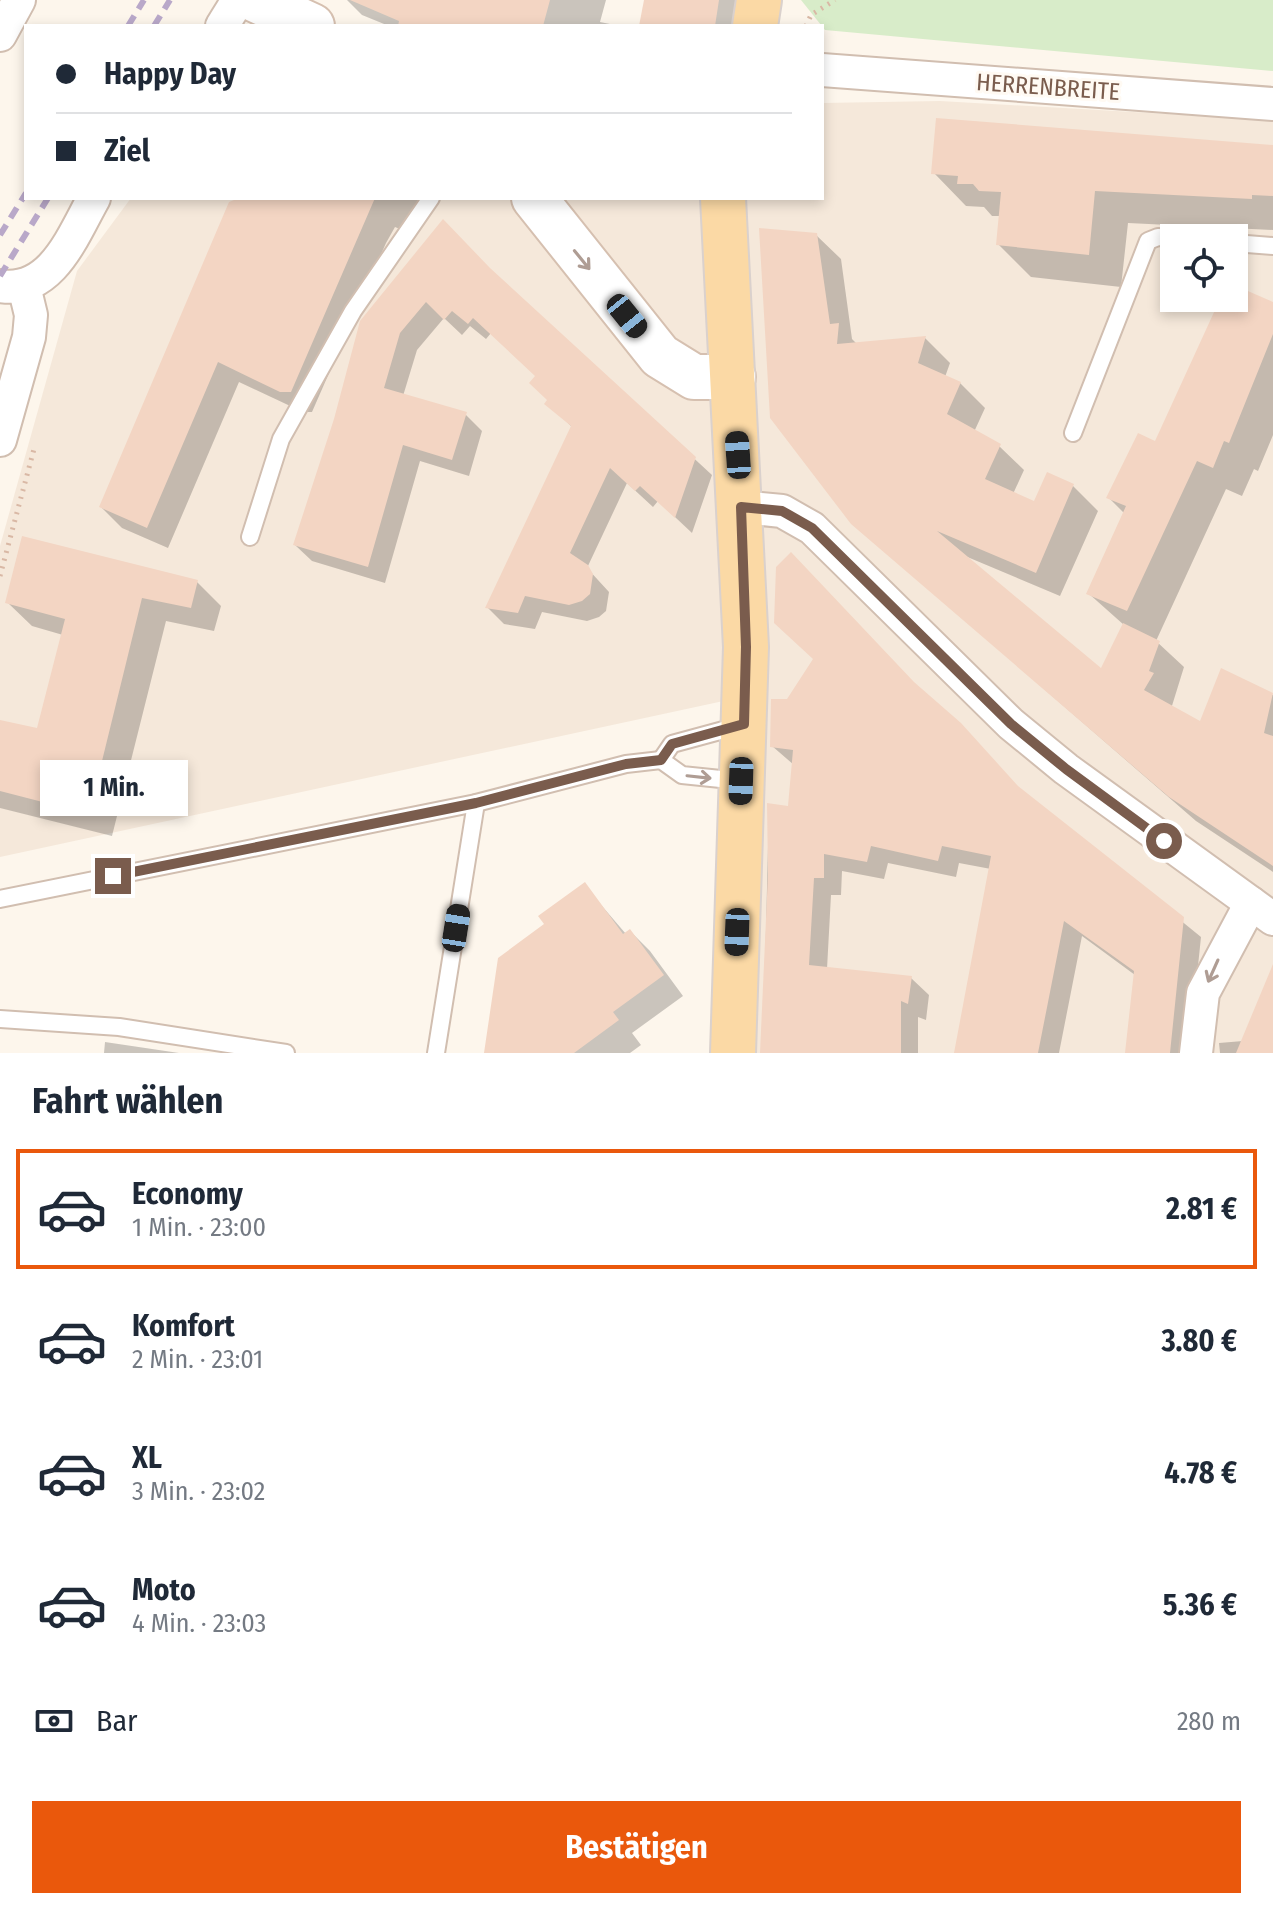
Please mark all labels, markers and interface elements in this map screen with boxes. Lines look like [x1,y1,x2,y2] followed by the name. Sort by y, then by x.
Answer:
[104,56,236,92] text: Happy Day
[975,68,1121,106] street label: HERRENBREITE
[104,133,150,169] text: Ziel
[1160,224,1248,312] map controls
[1160,224,1248,312] button: locate
[573,249,590,270] one-way arrow
[603,290,651,342] car
[724,430,752,480] car
[728,757,754,805] car
[39,760,187,816] callout: 1 Min.
[685,769,712,784] one-way arrow
[83,772,145,803] text: 1 Min.
[1146,823,1182,859] route start
[95,858,131,894] route end
[440,902,472,954] car
[724,908,750,956] car
[1204,958,1219,983] one-way arrow
[32,1079,223,1123] text: Fahrt wählen
[36,1173,108,1245] icon: car
[132,1176,243,1212] text: Economy
[1166,1191,1237,1227] text: 2.81 €
[132,1212,266,1243] text: 1 Min. · 23:00
[36,1305,108,1377] icon: car
[132,1308,235,1344] text: Komfort
[1161,1323,1237,1359] text: 3.80 €
[132,1344,263,1375] text: 2 Min. · 23:01
[36,1437,108,1509] icon: car
[132,1440,162,1476] text: XL
[1164,1455,1237,1491] text: 4.78 €
[132,1476,265,1507] text: 3 Min. · 23:02
[36,1569,108,1641] icon: car
[132,1572,196,1608] text: Moto
[1163,1587,1237,1623] text: 5.36 €
[132,1608,266,1639] text: 4 Min. · 23:03
[32,1699,76,1743] icon: cash
[96,1703,138,1739] text: Bar
[1177,1706,1241,1737] text: 280 m
[32,1801,1241,1893] button: Bestätigen

